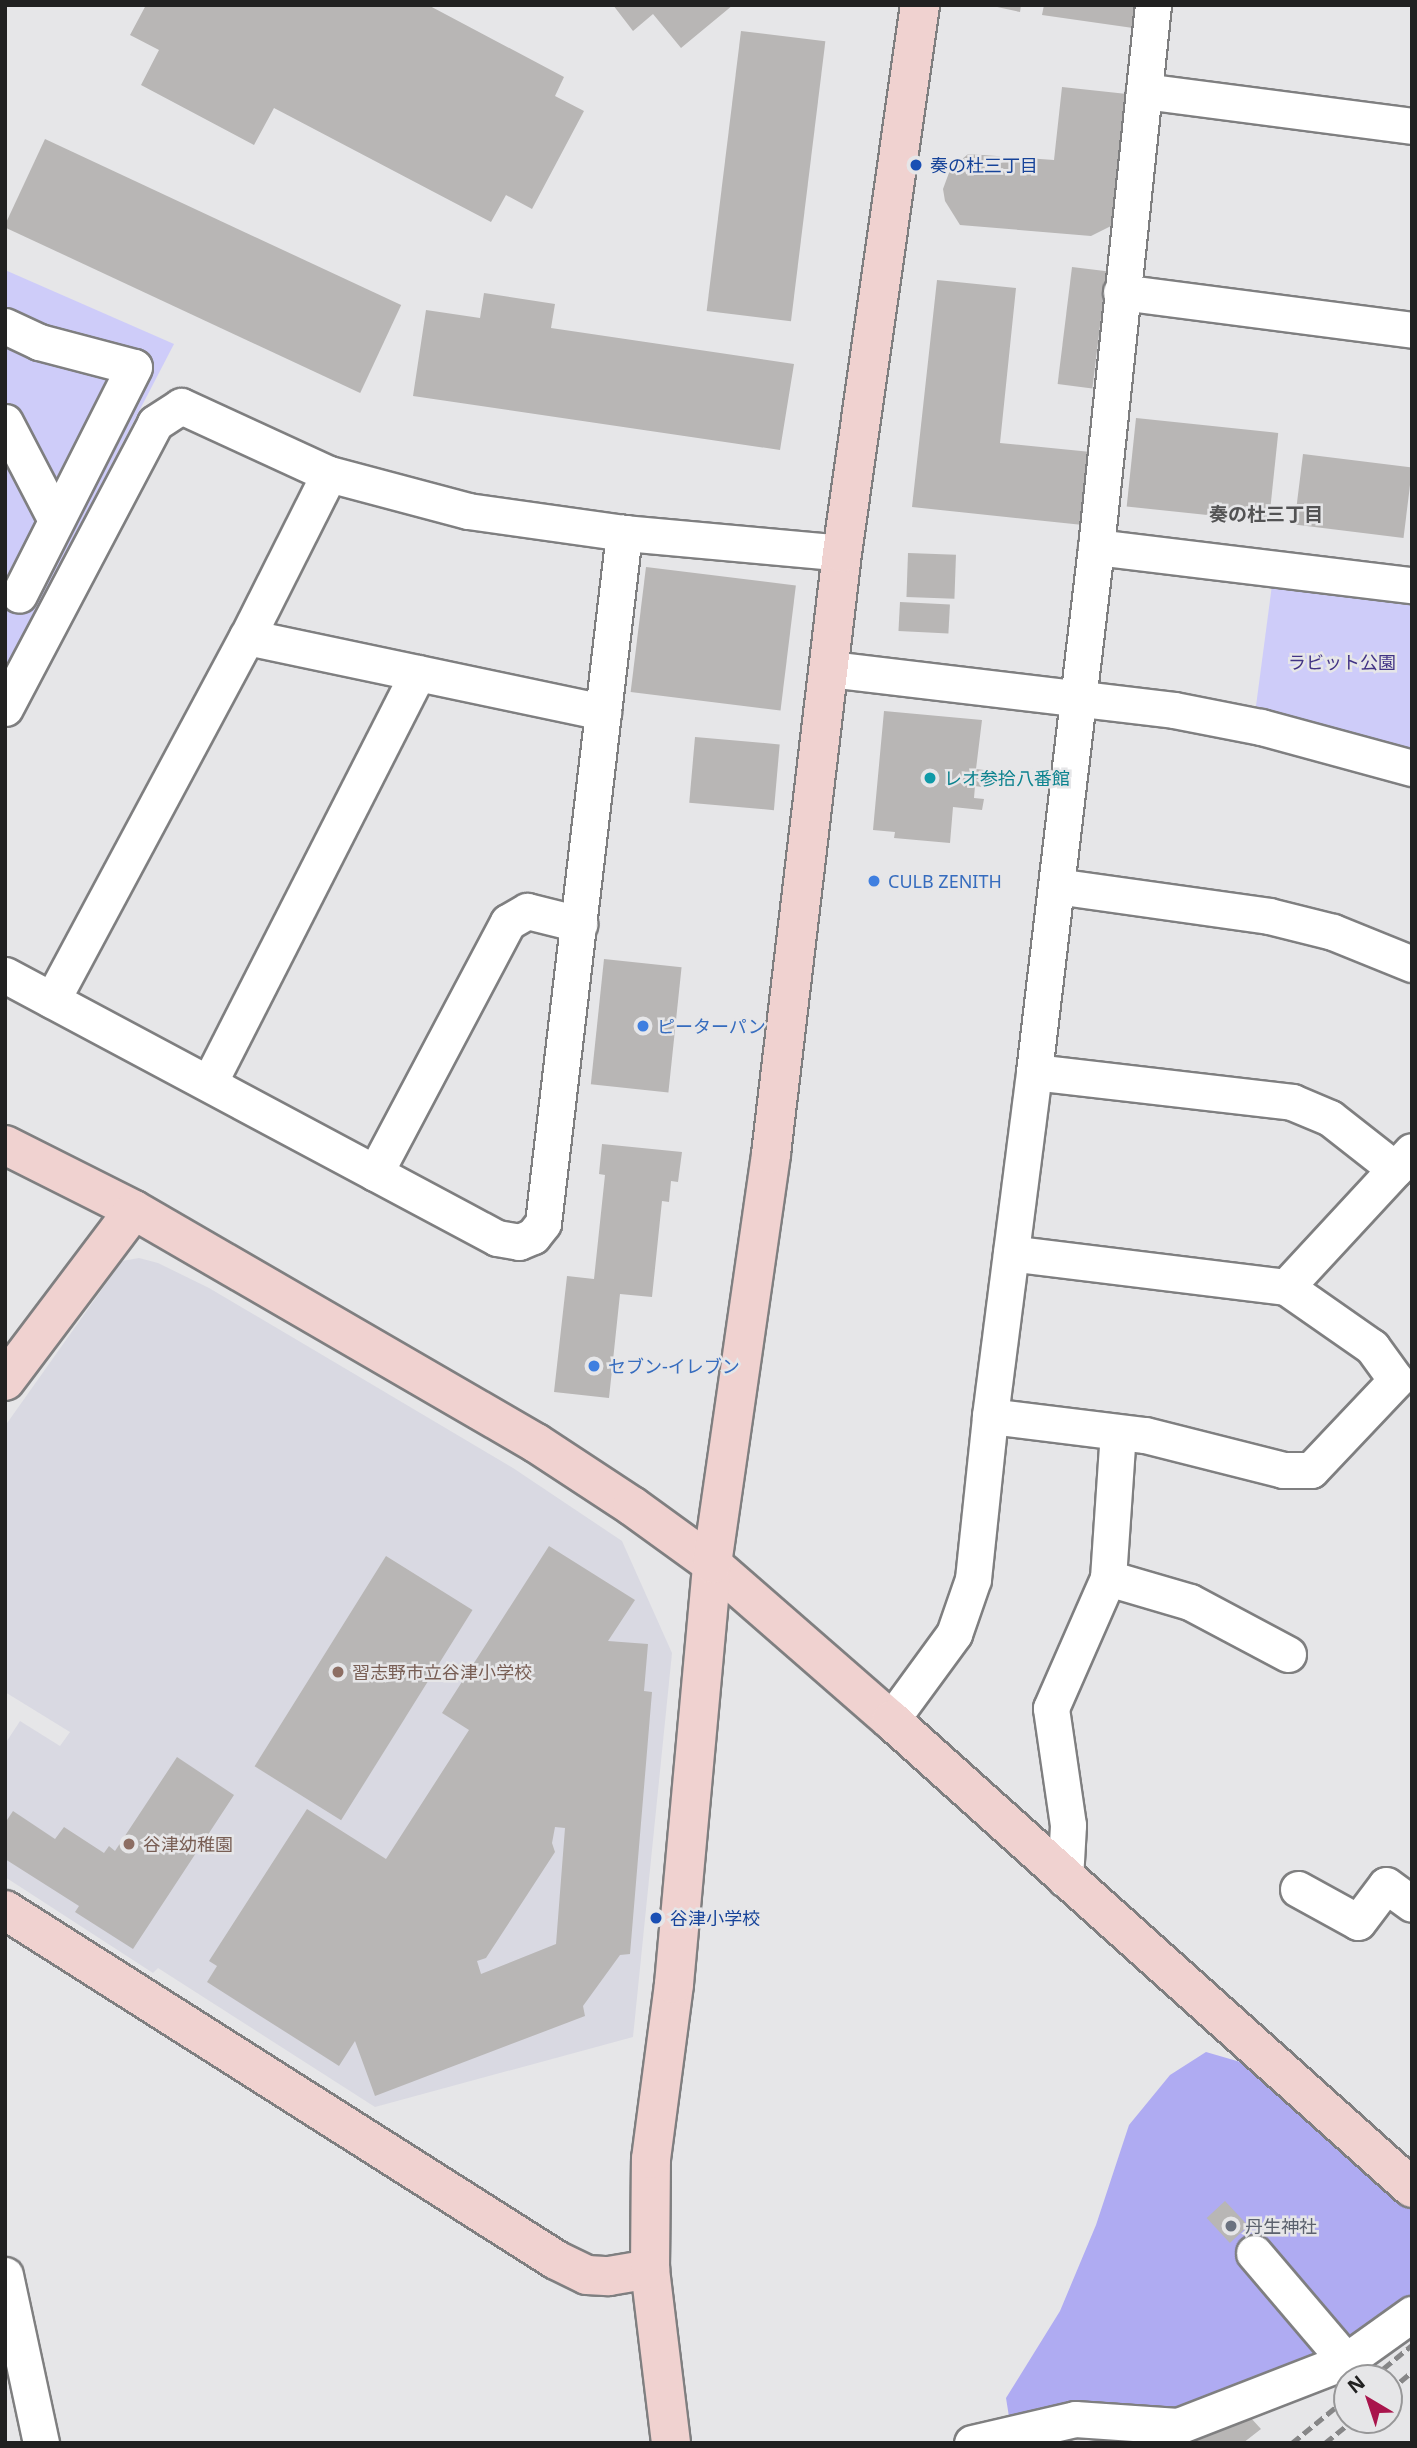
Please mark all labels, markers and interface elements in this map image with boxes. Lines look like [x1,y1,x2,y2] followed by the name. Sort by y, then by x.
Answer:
[930,154,1038,176] place label: 奏の杜三丁目
[908,157,924,173] marker: 奏の杜三丁目
[1209,504,1323,526] district label: 奏の杜三丁目
[1288,651,1396,673] park label: ラビット公園
[944,767,1070,789] place label: レオ参拾八番館
[922,770,938,786] marker: レオ参拾八番館
[888,870,1002,892] place label: CULB ZENITH
[866,873,882,889] marker: CULB ZENITH
[657,1015,765,1037] place label: ピーターパン
[635,1018,651,1034] marker: ピーターパン
[608,1355,740,1377] place label: セブン-イレブン
[586,1358,602,1374] marker: セブン-イレブン
[352,1661,532,1683] place label: 習志野市立谷津小学校
[330,1664,346,1680] marker: 習志野市立谷津小学校
[143,1833,233,1855] place label: 谷津幼稚園
[121,1836,137,1852] marker: 谷津幼稚園
[670,1907,760,1929] place label: 谷津小学校
[648,1910,664,1926] marker: 谷津小学校
[1245,2215,1317,2237] place label: 丹生神社
[1223,2218,1239,2234] marker: 丹生神社
[1333,2364,1403,2434] north arrow
[1342,2369,1370,2399] text: N

